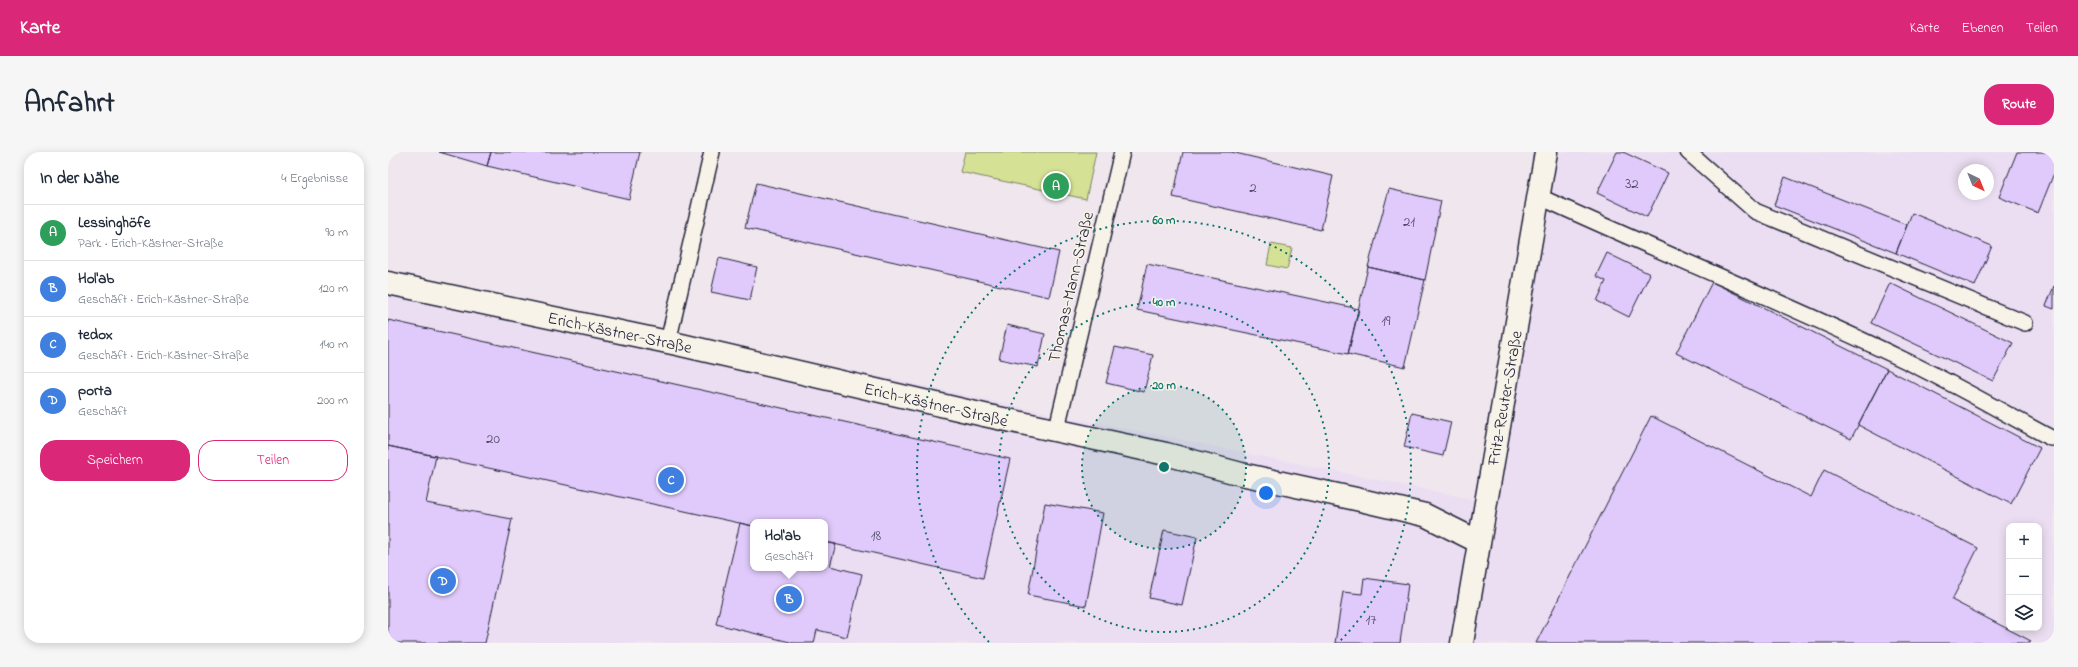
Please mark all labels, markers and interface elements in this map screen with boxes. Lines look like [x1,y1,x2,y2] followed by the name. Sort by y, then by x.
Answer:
[20,15,60,42] text: Karte
[1910,18,1939,39] text: Karte
[1961,18,2004,39] text: Ebenen
[2026,18,2058,39] text: Teilen
[24,84,115,125] text: Anfahrt
[1984,84,2054,125] button: Route
[1958,164,1994,200] north arrow
[40,166,119,191] text: In der Nähe
[281,169,348,188] text: 4 Ergebnisse
[1043,171,1069,201] pin: A
[1625,173,1639,195] house number: 32
[1249,177,1257,199] house number: 2
[1042,209,1101,365] street label: Thomas-Mann-Straße
[1403,211,1415,233] house number: 21
[78,212,150,234] text: Lessinghöfe
[1152,212,1176,230] text: 60 m
[49,223,57,242] text: A
[325,223,348,242] text: 90 m
[78,234,223,253] text: Park · Erich-Kästner-Straße
[78,268,114,290] text: Hol'ab
[49,279,57,298] text: B
[318,279,348,298] text: 120 m
[78,290,249,309] text: Geschäft · Erich-Kästner-Straße
[1152,294,1176,312] text: 40 m
[545,306,695,361] street label: Erich-Kästner-Straße
[1381,310,1391,332] house number: 19
[78,324,113,346] text: tedox
[1481,329,1530,469] street label: Fritz-Reuter-Straße
[49,335,57,354] text: C
[320,335,348,354] text: 140 m
[78,346,249,365] text: Geschäft · Erich-Kästner-Straße
[861,377,1010,434] street label: Erich-Kästner-Straße
[1151,377,1176,395] text: 20 m
[78,380,112,402] text: porta
[48,391,58,410] text: D
[317,391,348,410] text: 200 m
[78,402,127,421] text: Geschäft
[486,428,500,450] house number: 20
[40,440,190,481] button: Speichern
[198,440,348,481] button: Teilen
[1157,460,1171,474] centre of rings
[658,465,684,495] pin: C
[1256,483,1276,503] your location
[750,519,828,571] popup
[2006,523,2042,631] map controls
[2006,523,2042,559] button: +
[765,525,801,547] text: Hol'ab
[871,525,882,547] house number: 18
[765,547,814,566] text: Geschäft
[2006,559,2042,595] button: −
[430,566,456,596] pin: D
[776,584,802,614] pin: B
[2006,595,2042,631] button: layers
[1366,609,1376,631] house number: 17

